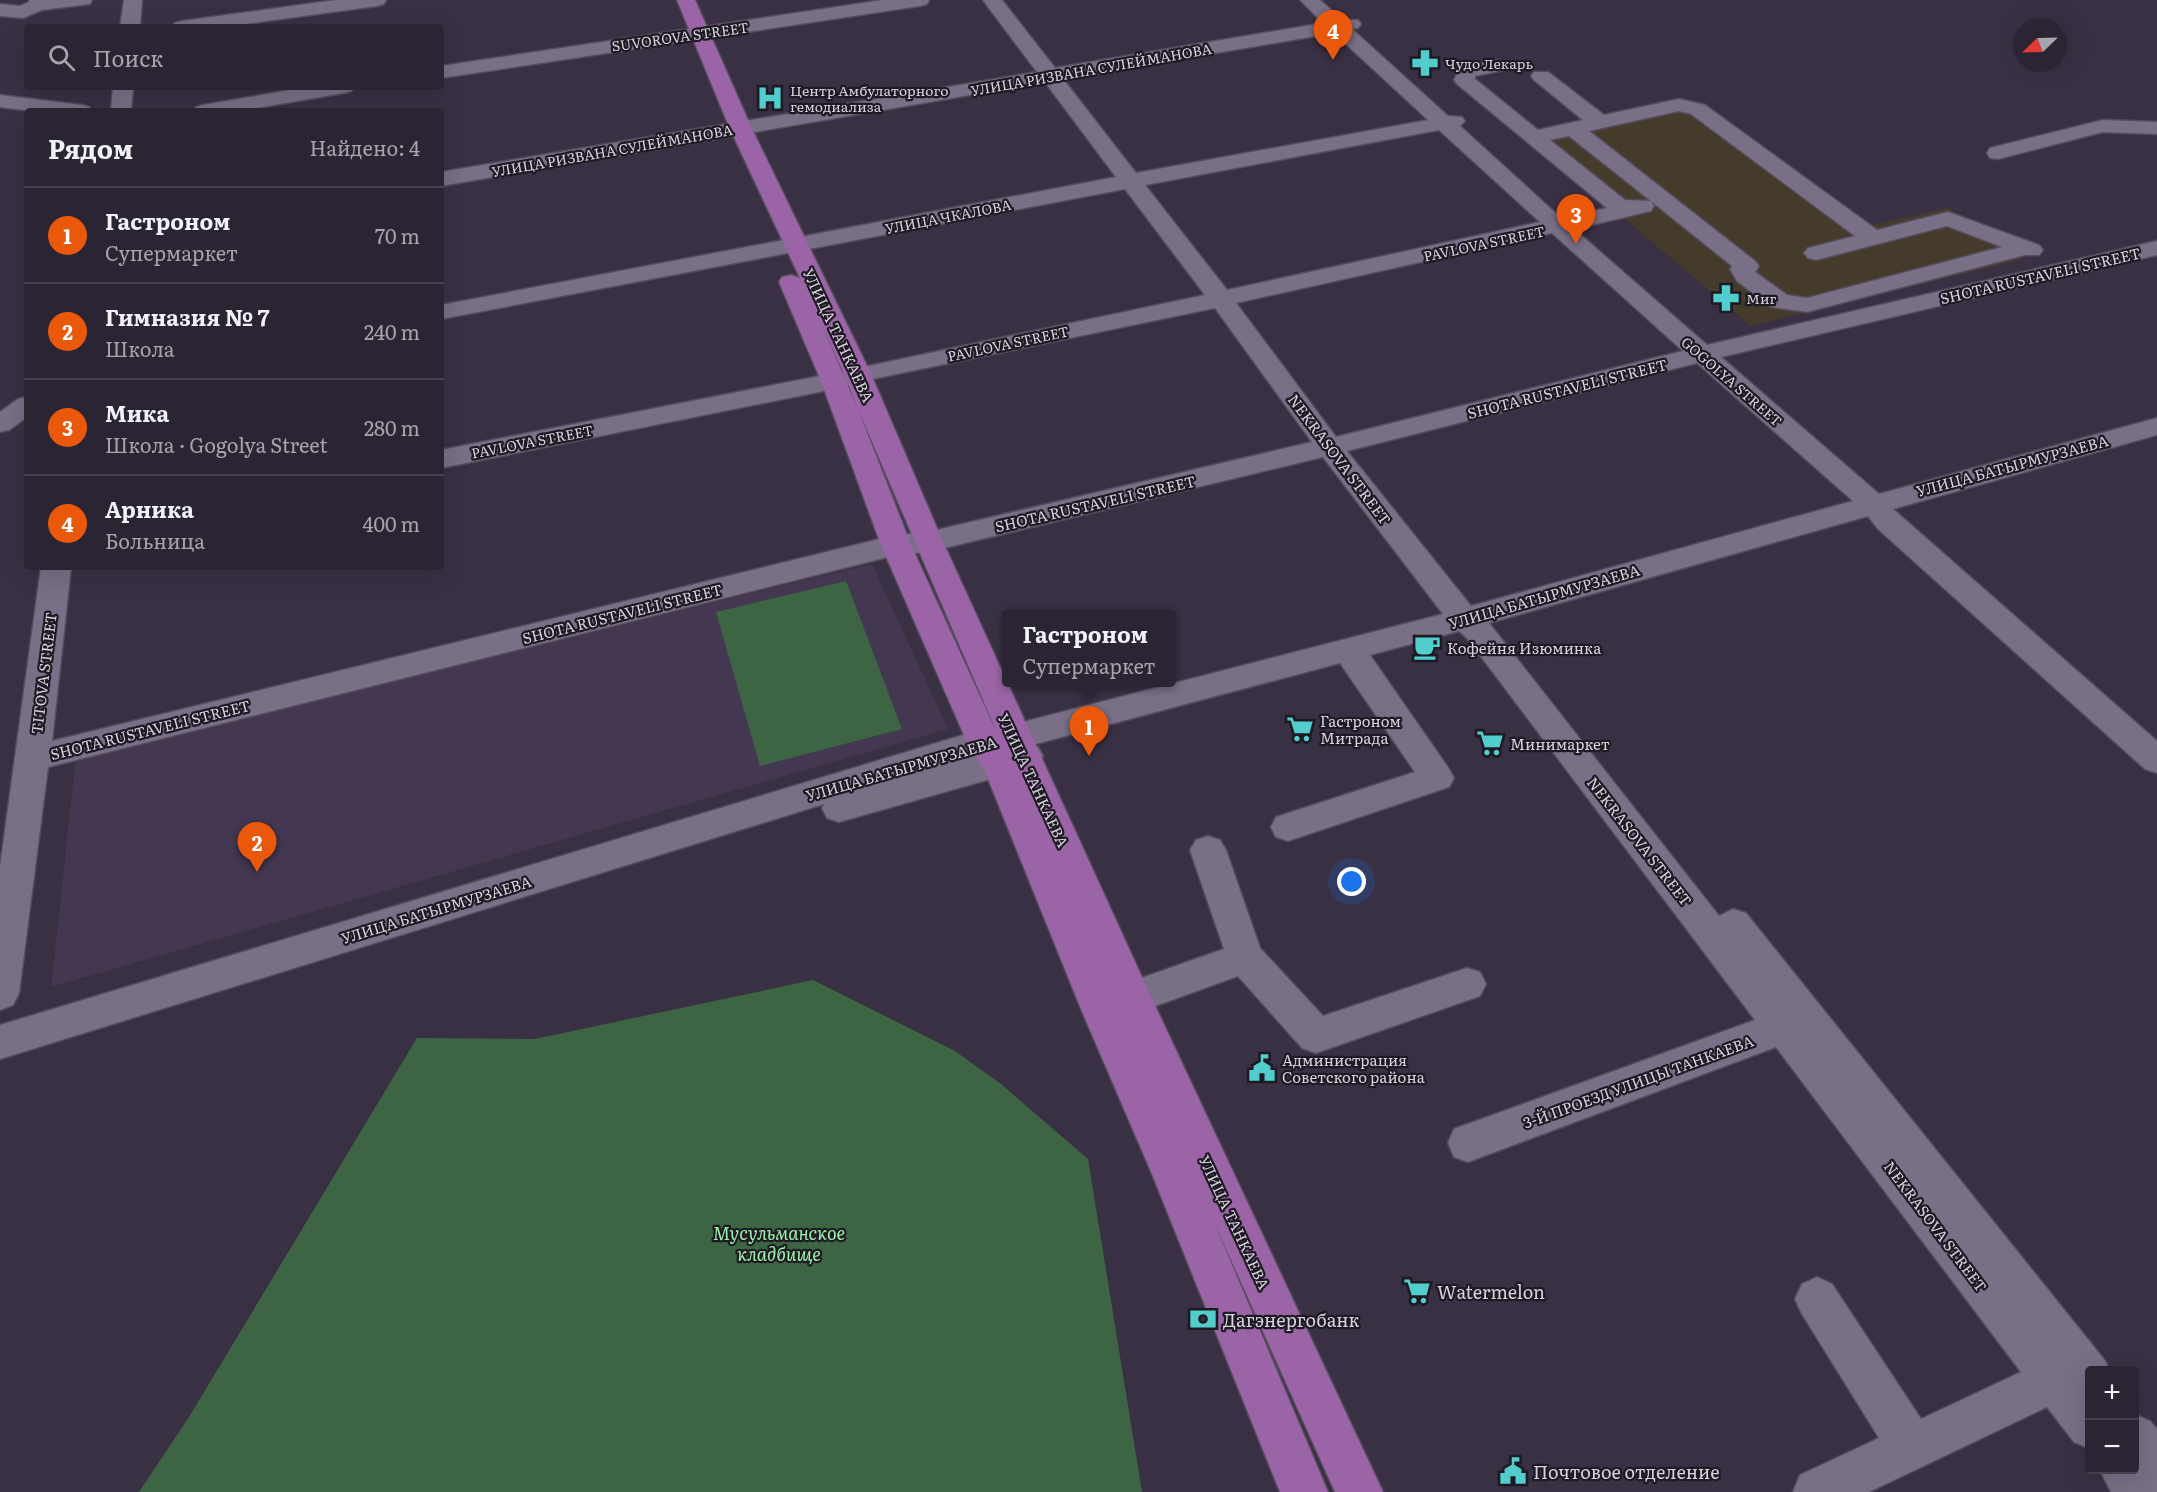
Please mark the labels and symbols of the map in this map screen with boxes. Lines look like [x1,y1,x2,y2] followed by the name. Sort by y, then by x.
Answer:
[1314,10,1352,60] pin: 4
[610,16,750,56] street label: SUVOROVA STREET
[2013,18,2067,72] north arrow
[969,38,1214,100] street label: УЛИЦА РИЗВАНА СУЛЕЙМАНОВА
[1410,48,1440,78] pharmacy icon: Чудо Лекарь
[1445,53,1533,73] place label: Чудо Лекарь
[790,80,949,116] place label: Центр Амбулаторного гемодиализа
[755,83,785,113] hospital icon: Центр Амбулаторного гемодиализа
[490,119,735,181] street label: УЛИЦА РИЗВАНА СУЛЕЙМАНОВА
[883,194,1014,238] street label: УЛИЦА ЧКАЛОВА
[1556,194,1596,244] pin: 3
[1421,220,1547,266] street label: PAVLOVA STREET
[1937,241,2143,309] street label: SHOTA RUSTAVELI STREET
[798,264,880,406] street label: УЛИЦА ТАНКАЕВА
[1711,283,1741,313] pharmacy icon: Миг
[1746,288,1777,308] place label: Миг
[945,320,1071,366] street label: PAVLOVA STREET
[1677,332,1787,430] street label: GOGOLYA STREET
[1465,352,1669,424] street label: SHOTA RUSTAVELI STREET
[1283,389,1397,529] street label: NEKRASOVA STREET
[469,419,595,463] street label: PAVLOVA STREET
[1913,428,2111,502] street label: УЛИЦА БАТЫРМУРЗАЕВА
[992,469,1198,537] street label: SHOTA RUSTAVELI STREET
[1446,558,1642,634] street label: УЛИЦА БАТЫРМУРЗАЕВА
[520,577,724,649] street label: SHOTA RUSTAVELI STREET
[24,611,62,735] street label: TITOVA STREET
[1412,632,1442,662] cafe icon: Кофейня Изюминка
[1447,636,1602,659] place label: Кофейня Изюминка
[48,693,252,765] street label: SHOTA RUSTAVELI STREET
[1070,706,1108,756] pin: 1
[993,709,1075,851] street label: УЛИЦА ТАНКАЕВА
[1320,709,1401,749] place label: Гастроном Митрада
[1285,714,1315,744] supermarket icon: Гастроном Митрада
[1475,728,1505,758] supermarket icon: Минимаркет
[803,730,999,806] street label: УЛИЦА БАТЫРМУРЗАЕВА
[1510,732,1610,755] place label: Минимаркет
[1582,771,1698,911] street label: NEKRASOVA STREET
[238,822,276,872] pin: 2
[1337,867,1366,896] your location
[338,869,534,949] street label: УЛИЦА БАТЫРМУРЗАЕВА
[1519,1028,1757,1134] street label: 3-Й ПРОЕЗД УЛИЦЫ ТАНКАЕВА
[1282,1048,1426,1088] place label: Администрация Советского района
[1247,1053,1277,1083] public building icon: Администрация Советского района
[1194,1151,1276,1293] street label: УЛИЦА ТАНКАЕВА
[1879,1156,1993,1296] street label: NEKRASOVA STREET
[713,1219,845,1267] park label: Мусульманское кладбище
[1402,1276,1432,1306] supermarket icon: Watermelon
[1437,1278,1545,1305] place label: Watermelon
[1188,1304,1218,1334] bank icon: Дагэнергобанк
[1223,1306,1360,1333] place label: Дагэнергобанк
[1498,1456,1528,1486] public building icon: Почтовое отделение
[1533,1458,1720,1485] place label: Почтовое отделение

